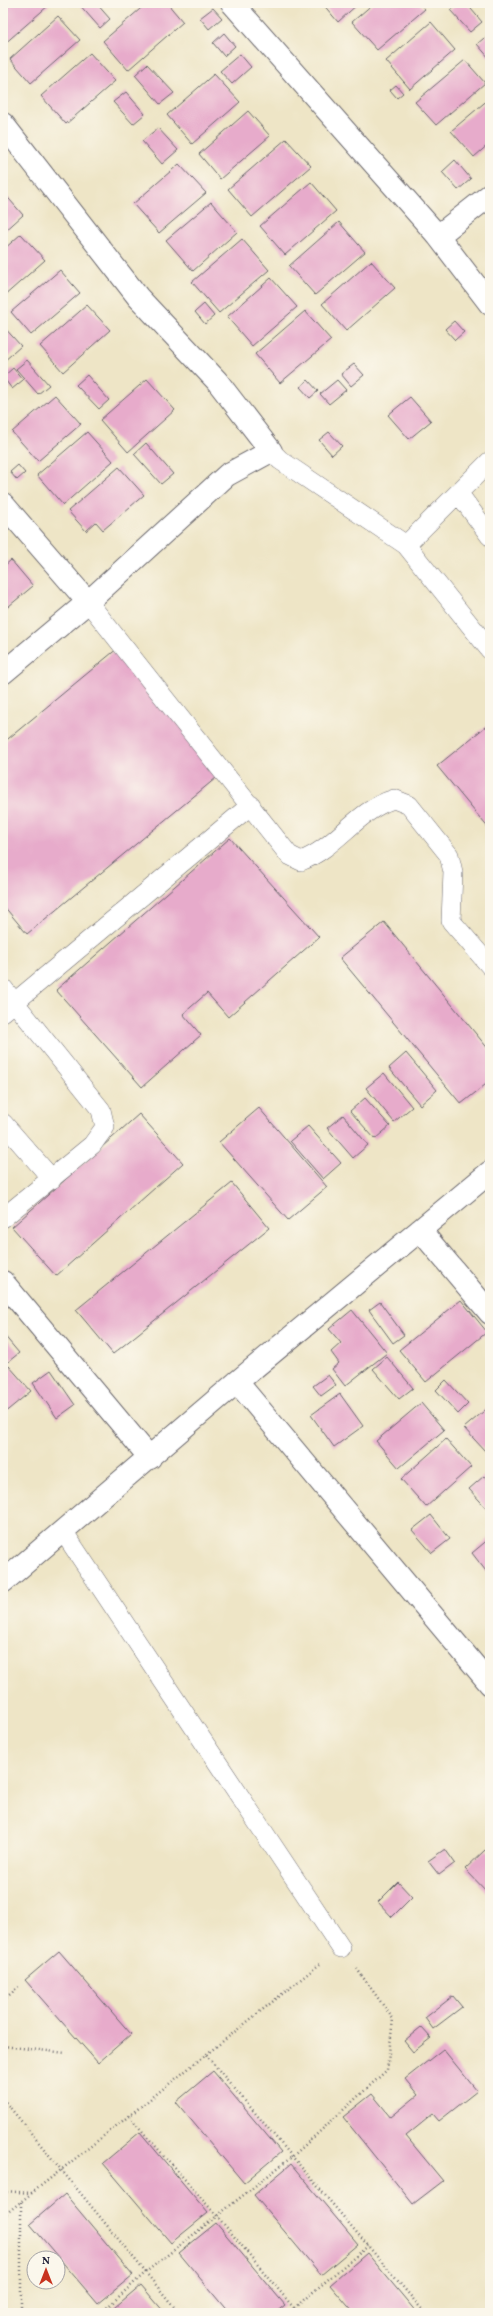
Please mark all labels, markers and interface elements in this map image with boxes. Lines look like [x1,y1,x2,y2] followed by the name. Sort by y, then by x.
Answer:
[26,2250,66,2290] north arrow
[42,2254,50,2269] text: N

